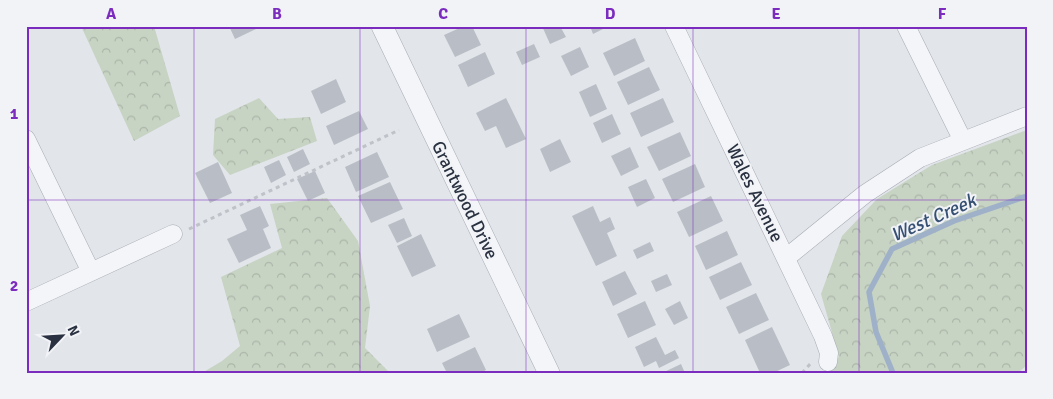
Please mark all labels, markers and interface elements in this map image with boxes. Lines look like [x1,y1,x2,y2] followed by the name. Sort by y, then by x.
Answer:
[106,4,117,24] text: A
[272,4,282,24] text: B
[438,4,448,24] text: C
[605,4,616,24] text: D
[771,4,781,24] text: E
[938,4,947,24] text: F
[10,104,19,124] text: 1
[427,137,503,263] street label: Grantwood Drive
[722,141,788,245] street label: Wales Avenue
[887,188,981,247] water label: West Creek
[10,276,18,296] text: 2
[38,312,88,362] north arrow
[64,323,83,339] text: N

